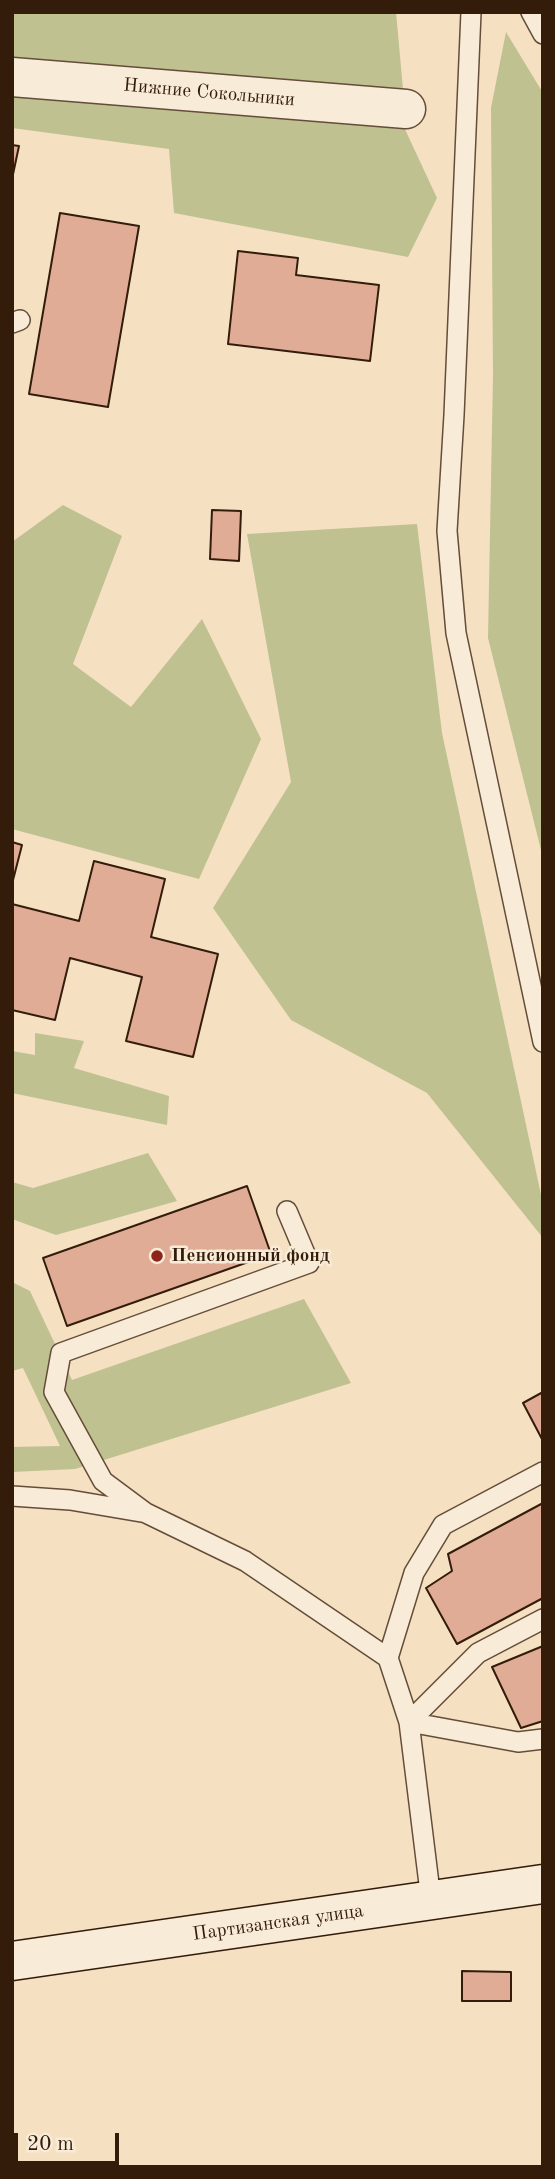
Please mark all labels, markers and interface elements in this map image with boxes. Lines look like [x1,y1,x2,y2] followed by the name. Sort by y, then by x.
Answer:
[122,74,296,112] street label: Нижние Сокольники
[171,1245,330,1267] place label: Пенсионный фонд
[149,1248,165,1264] marker: Пенсионный фонд
[191,1900,365,1946] street label: Партизанская улица
[18,2120,122,2164] scale bar
[27,2134,74,2155] text: 20 m

